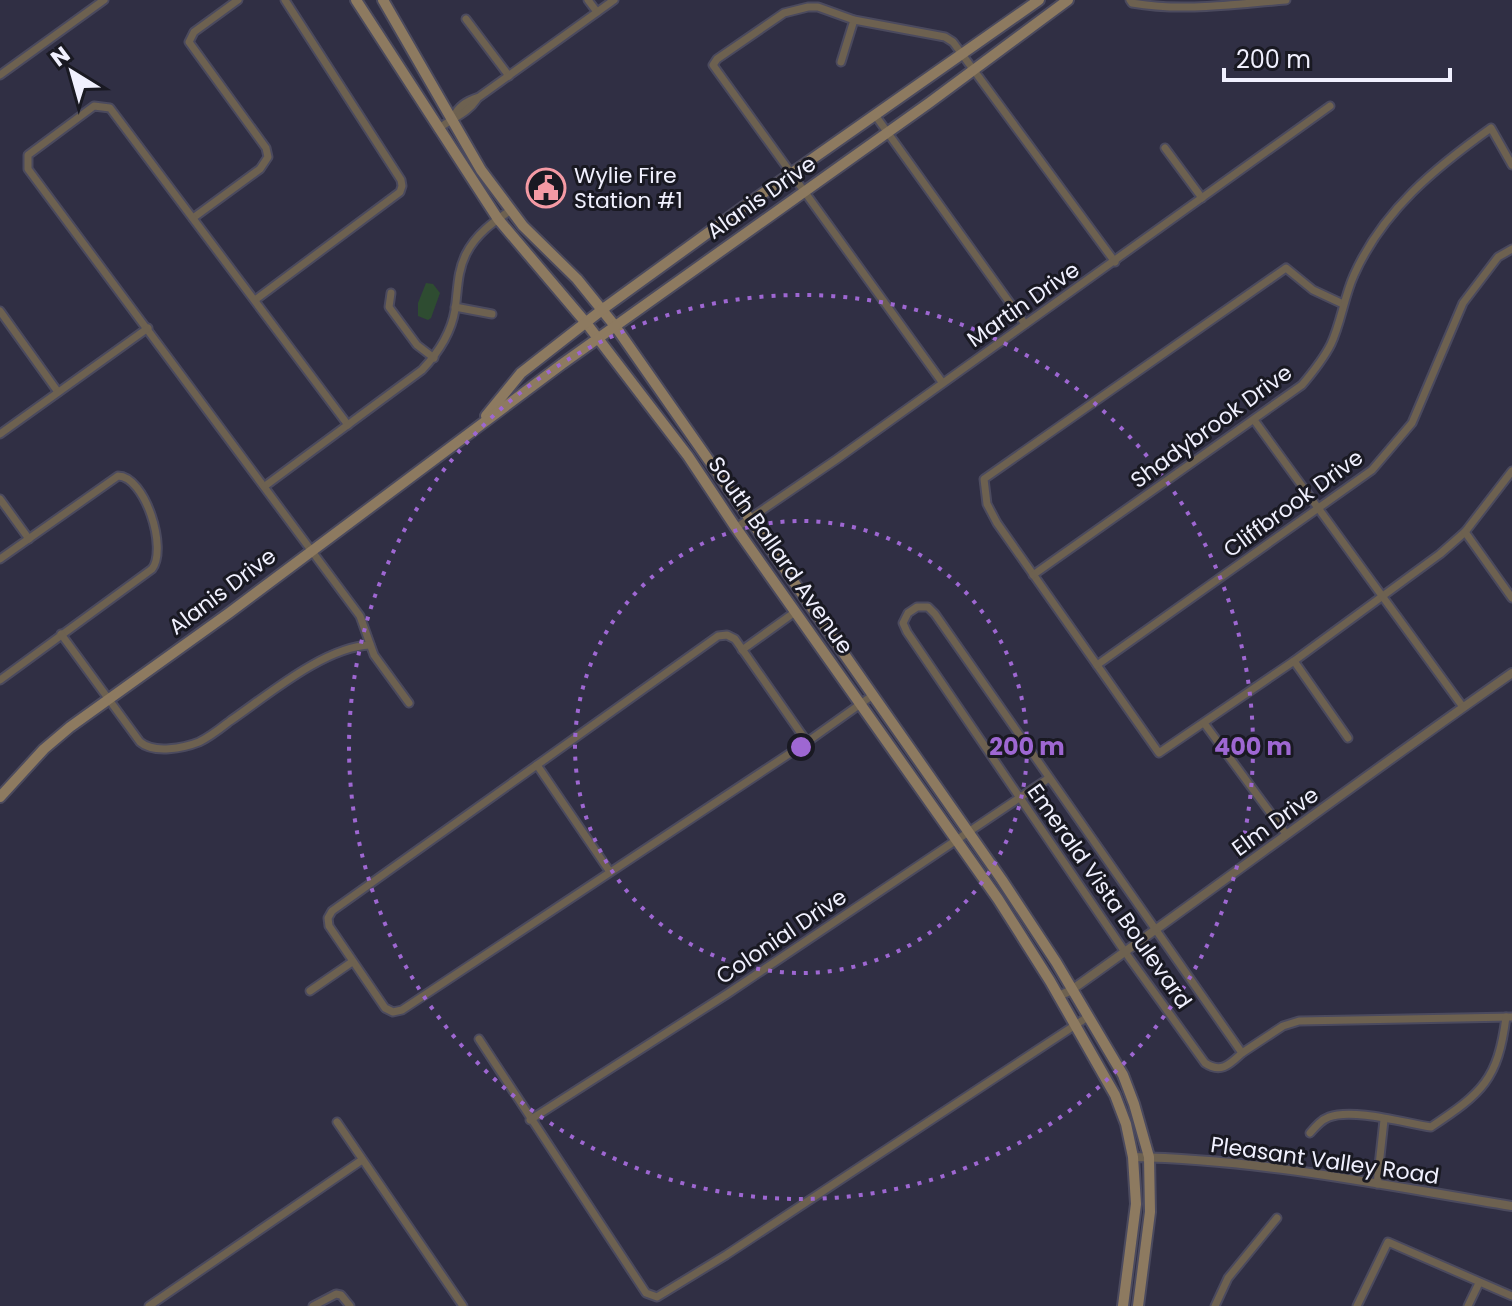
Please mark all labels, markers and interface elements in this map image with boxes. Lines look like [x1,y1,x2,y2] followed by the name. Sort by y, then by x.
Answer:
[32,32,112,112] north arrow
[1224,32,1450,82] scale bar
[44,39,76,74] text: N
[1236,43,1311,76] text: 200 m
[700,148,822,247] street label: Alanis Drive
[574,160,683,216] place label: Wylie Fire Station #1
[525,167,567,209] public building icon: Wylie Fire Station #1
[961,254,1086,355] street label: Martin Drive
[1124,357,1298,496] street label: Shadybrook Drive
[1217,442,1370,565] street label: Cliffbrook Drive
[701,450,861,660] street label: South Ballard Avenue
[162,541,282,642] street label: Alanis Drive
[989,730,1065,763] text: 200 m
[1214,730,1292,763] text: 400 m
[787,733,815,761] centre of rings
[1020,777,1199,1015] street label: Emerald Vista Boulevard
[1226,779,1325,863] street label: Elm Drive
[710,881,853,992] street label: Colonial Drive
[1209,1129,1441,1192] street label: Pleasant Valley Road

